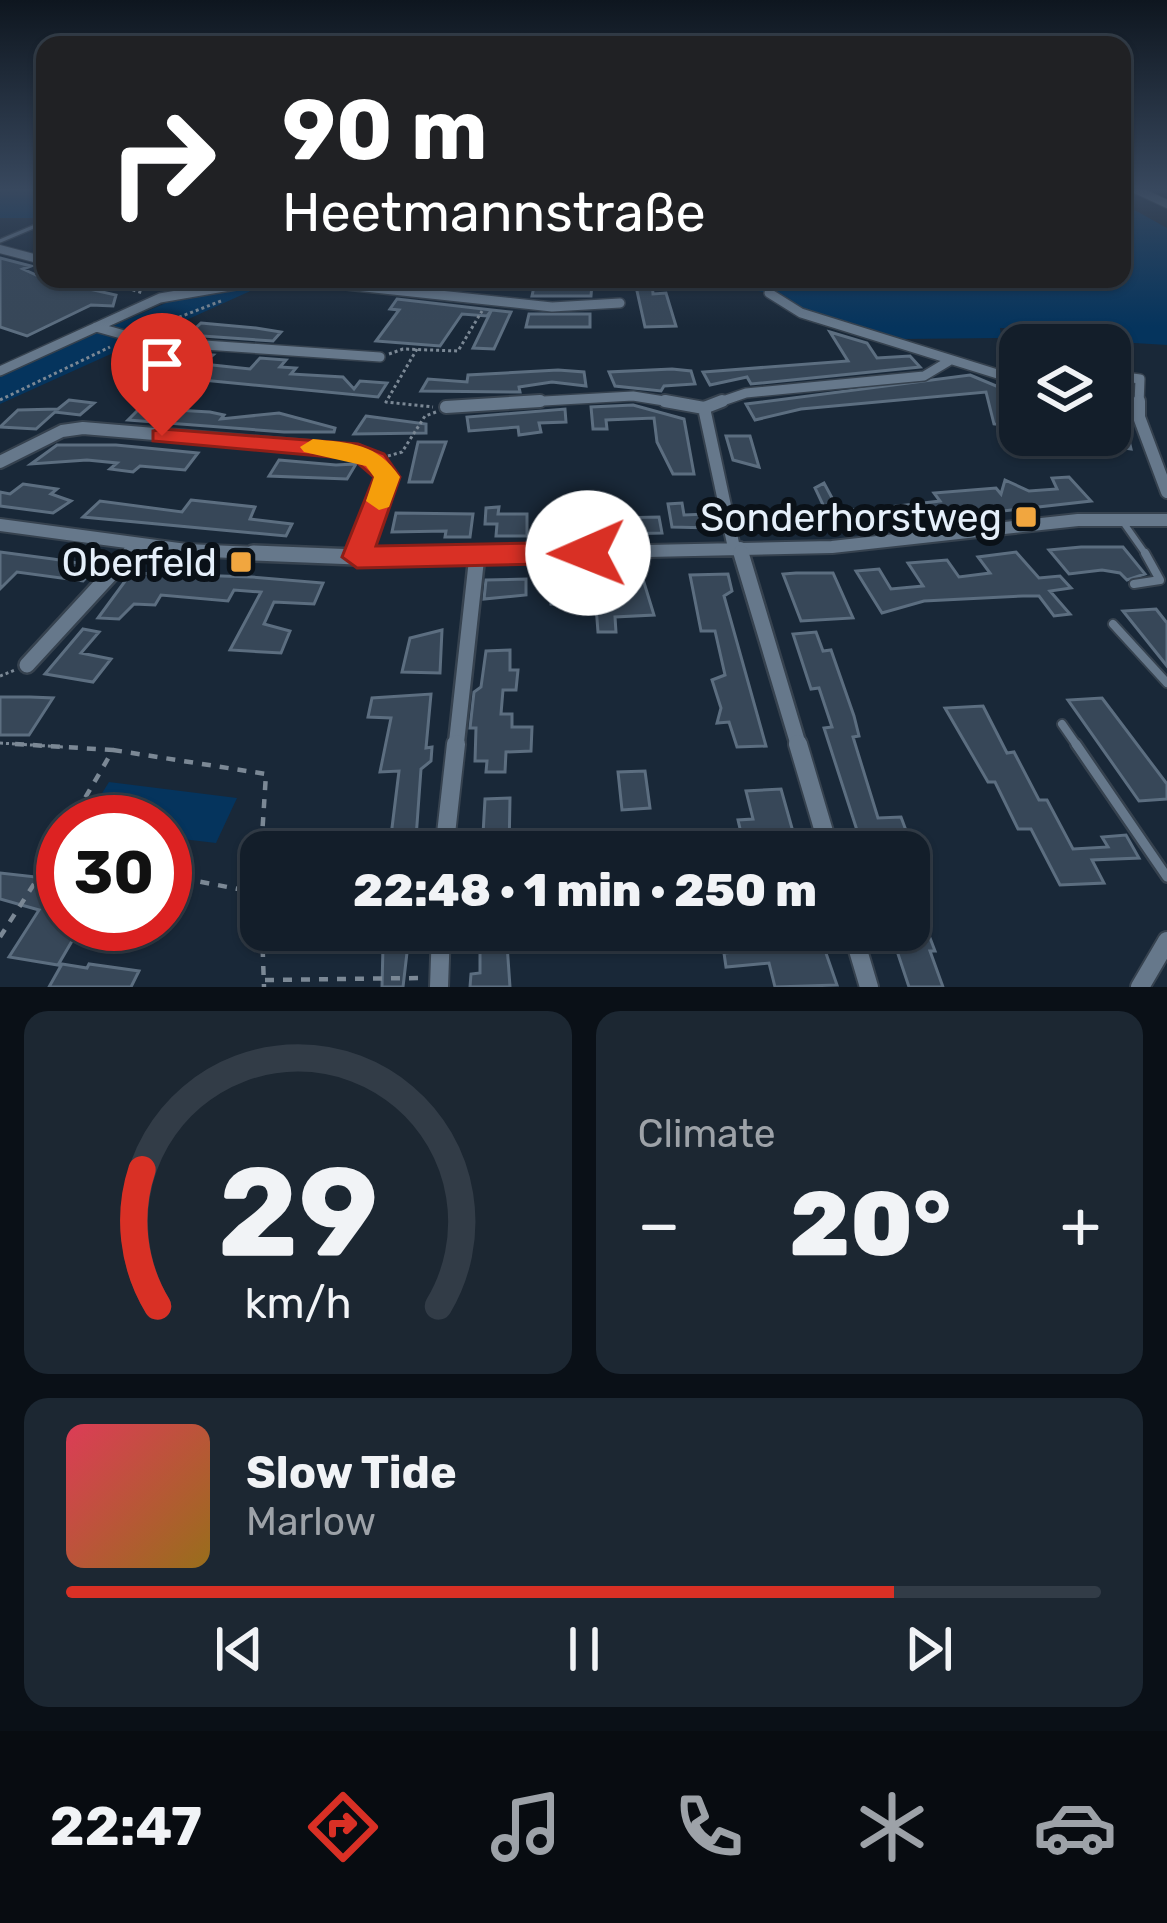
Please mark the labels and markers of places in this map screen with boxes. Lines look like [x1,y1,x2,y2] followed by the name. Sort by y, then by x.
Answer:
[111,313,213,436] pin
[700,495,1002,541] place label: Sonderhorstweg
[1013,504,1039,530] marker: Sonderhorstweg
[62,540,217,586] place label: Oberfeld
[228,549,254,575] marker: Oberfeld

